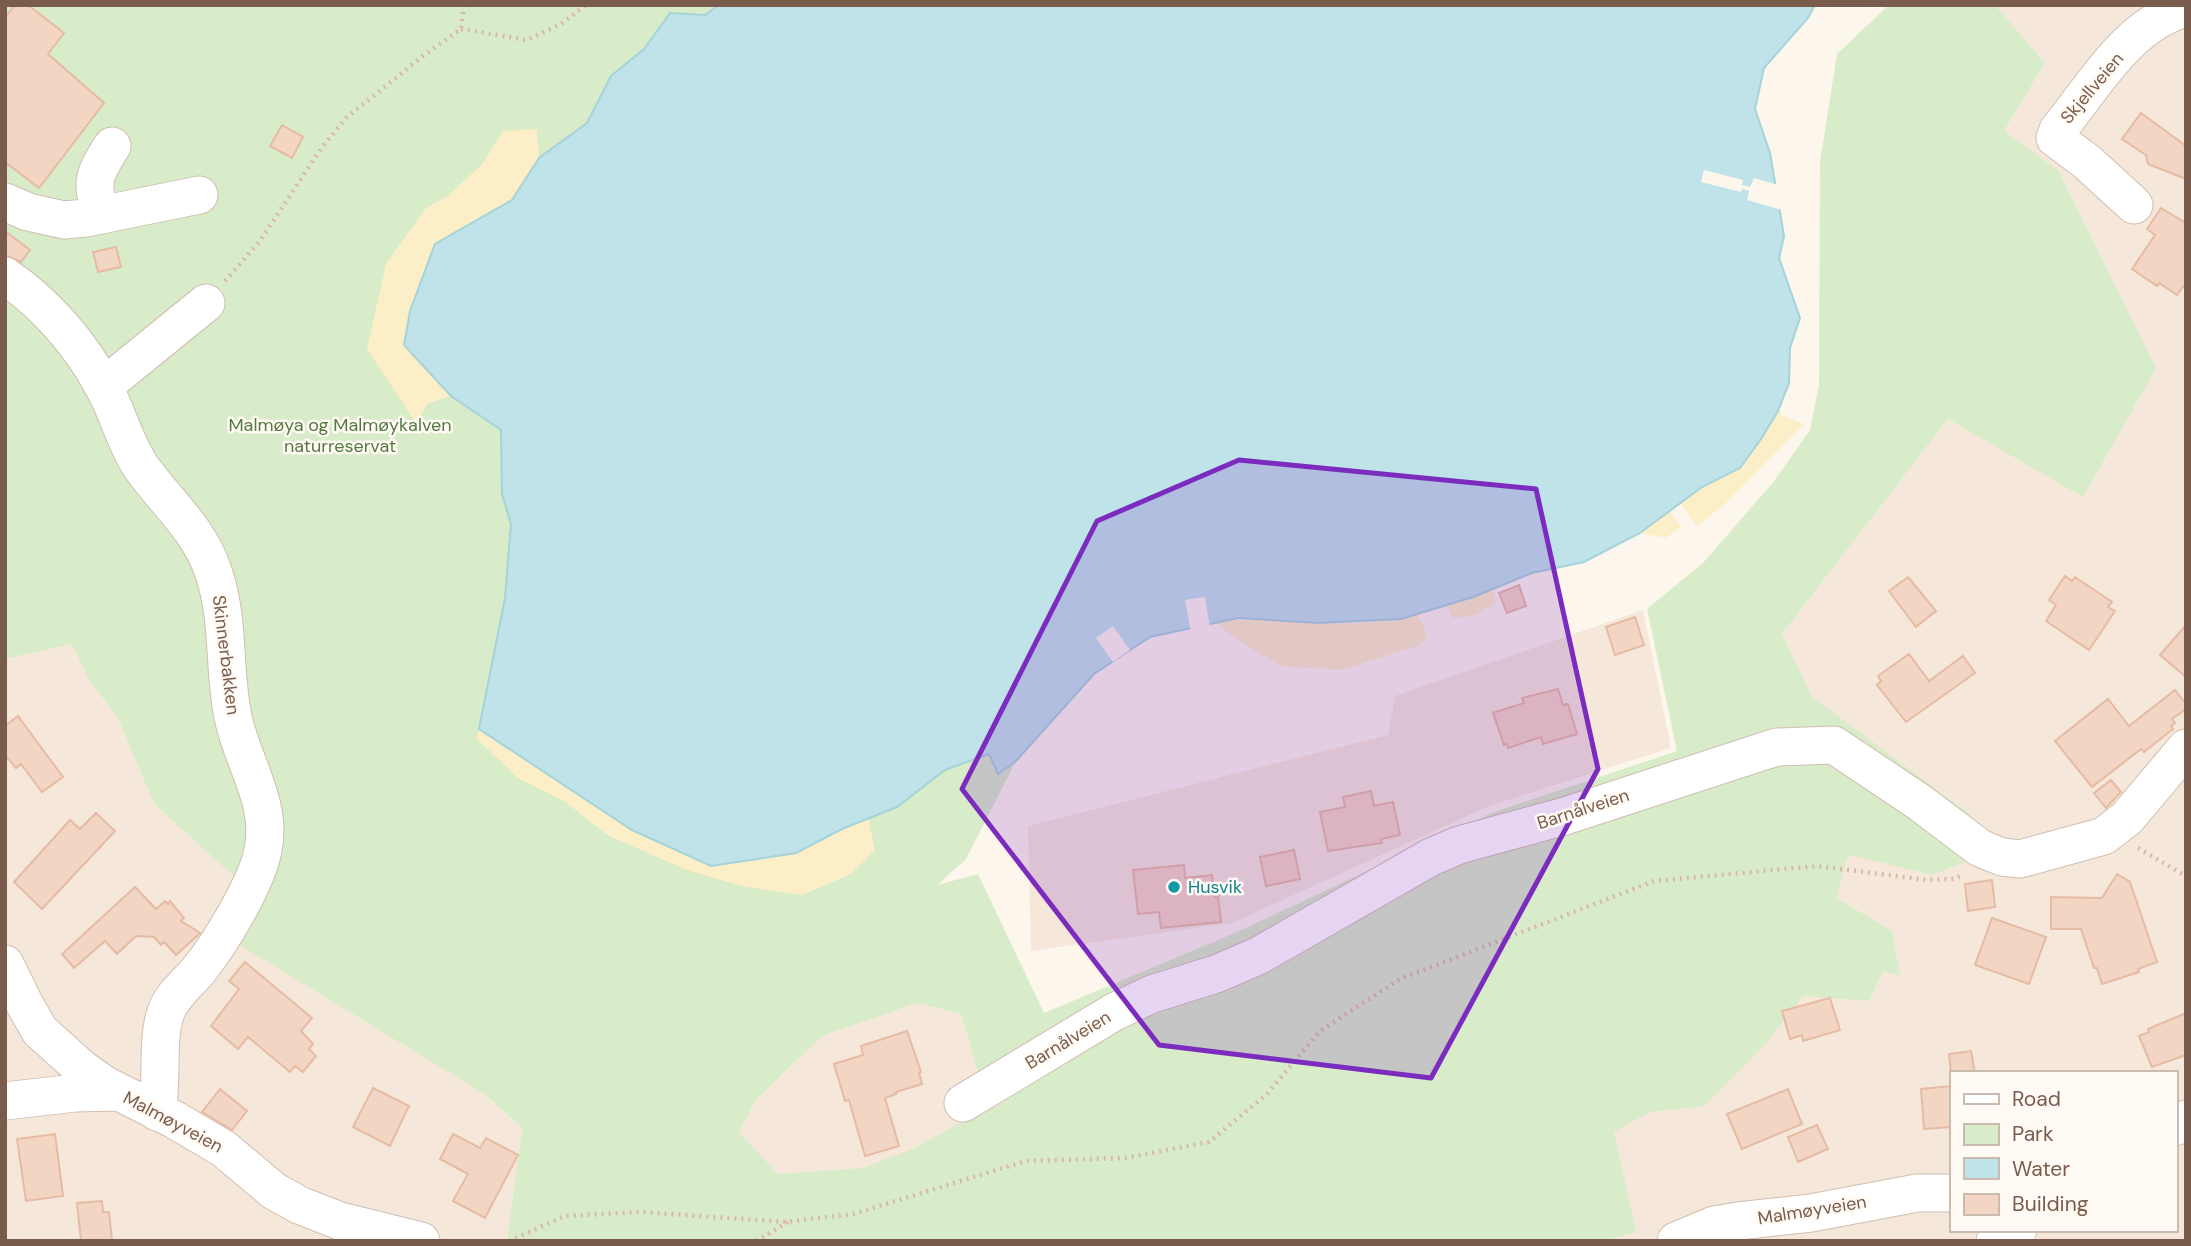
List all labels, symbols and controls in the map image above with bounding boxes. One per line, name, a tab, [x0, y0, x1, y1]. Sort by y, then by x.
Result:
street label: Skjellveien	[2055, 47, 2129, 129]
park label: Malmøya og Malmøykalven naturreservat	[228, 413, 452, 458]
street label: Skinnerbakken	[207, 594, 245, 716]
street label: Barnålveien	[1534, 783, 1632, 835]
place label: Husvik	[1188, 875, 1242, 899]
marker: Husvik	[1166, 879, 1182, 895]
street label: Barnålveien	[1021, 1005, 1115, 1075]
legend	[1950, 1071, 2177, 1232]
text: Road	[2012, 1085, 2061, 1113]
street label: Malmøyveien	[119, 1086, 227, 1158]
text: Park	[2012, 1120, 2054, 1148]
text: Water	[2012, 1155, 2070, 1183]
street label: Malmøyveien	[1756, 1190, 1868, 1230]
text: Building	[2012, 1190, 2089, 1218]

